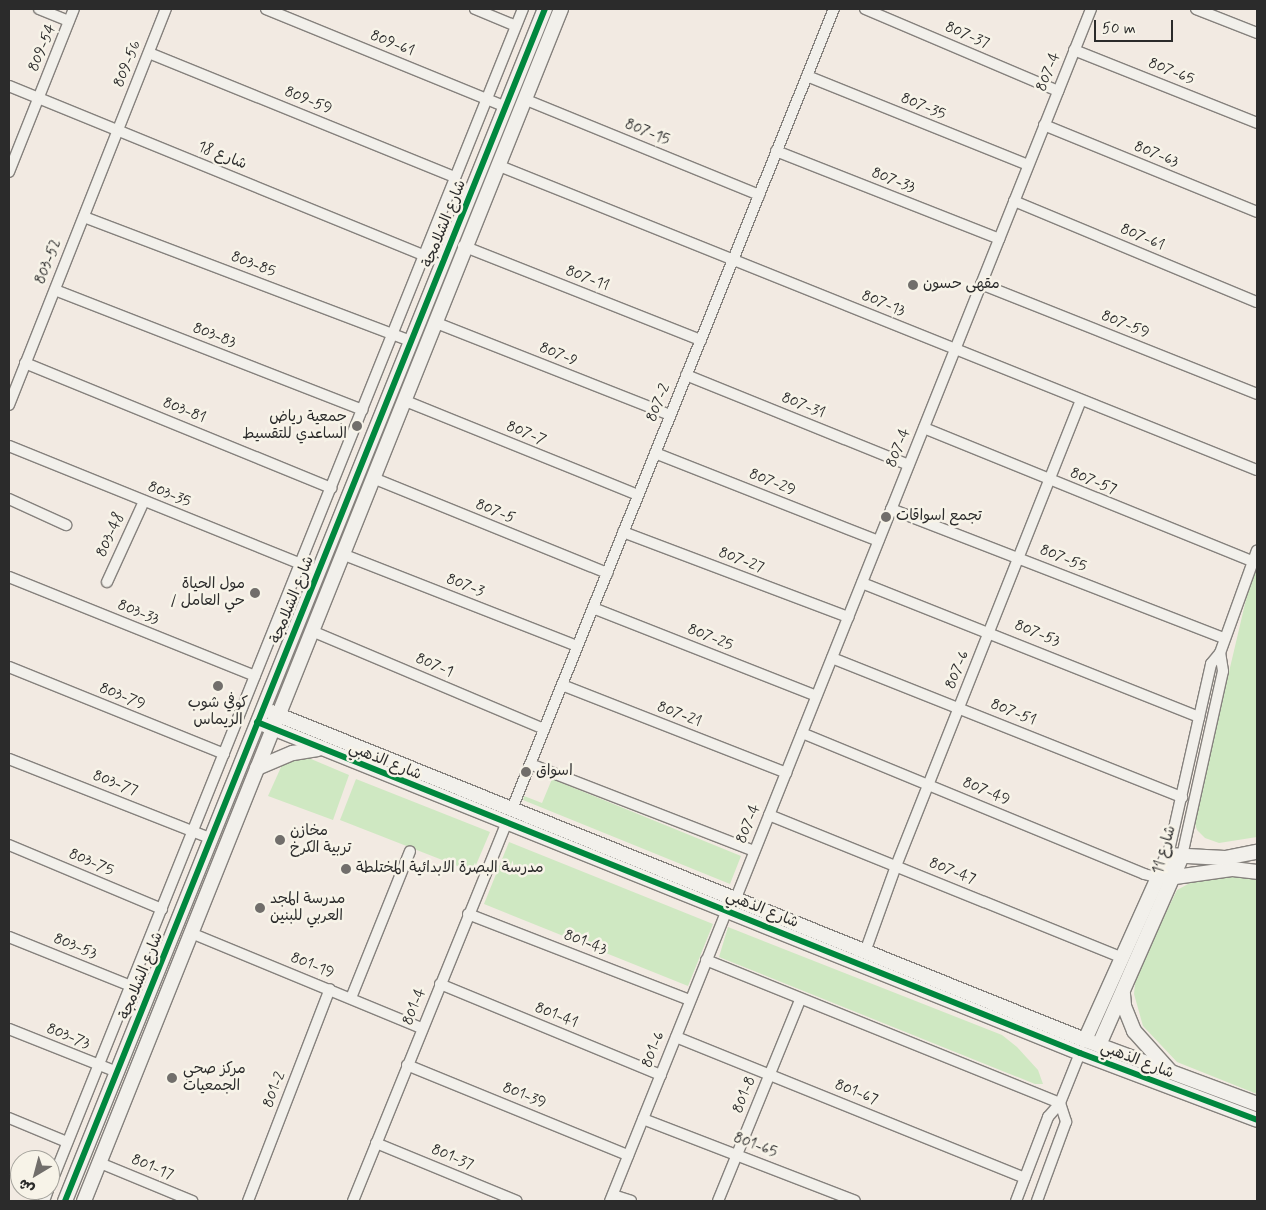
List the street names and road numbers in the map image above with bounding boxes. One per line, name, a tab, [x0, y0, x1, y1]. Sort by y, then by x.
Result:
street label: 807-37	[942, 19, 992, 53]
street label: 809-54	[25, 22, 61, 74]
street label: 809-61	[367, 27, 417, 61]
street label: 809-56	[110, 38, 146, 90]
street label: 807-4	[1033, 50, 1065, 94]
street label: 807-65	[1145, 55, 1197, 89]
street label: 809-59	[282, 83, 334, 119]
street label: 807-35	[898, 90, 948, 124]
street label: 807-15	[622, 116, 672, 150]
street label: شارع 18	[195, 138, 249, 174]
street label: 807-63	[1131, 138, 1181, 172]
street label: 807-33	[869, 164, 917, 198]
street label: شارع الشلامجة	[419, 178, 471, 270]
street label: 807-61	[1117, 221, 1167, 255]
street label: 803-52	[32, 237, 66, 287]
street label: 803-85	[228, 248, 278, 282]
street label: 807-11	[563, 262, 611, 296]
street label: 807-13	[859, 287, 907, 321]
street label: 807-59	[1098, 307, 1152, 343]
street label: 803-83	[190, 320, 238, 352]
street label: 807-9	[536, 339, 580, 371]
street label: 807-2	[643, 381, 675, 425]
street label: 807-31	[779, 389, 827, 423]
street label: 803-81	[160, 394, 208, 428]
street label: 807-7	[504, 418, 548, 450]
street label: 807-4	[883, 426, 915, 470]
street label: 807-57	[1067, 465, 1119, 499]
street label: 807-29	[746, 466, 798, 500]
street label: 803-35	[145, 478, 193, 512]
street label: 807-5	[473, 496, 517, 528]
street label: 803-48	[93, 510, 129, 560]
street label: 807-55	[1037, 541, 1089, 577]
street label: 807-27	[716, 544, 766, 578]
street label: شارع الشلامجة	[267, 554, 319, 646]
street label: 807-3	[444, 571, 486, 601]
street label: 803-33	[115, 597, 161, 629]
street label: 807-53	[1012, 617, 1062, 651]
street label: 807-25	[685, 621, 735, 655]
street label: 807-6	[942, 648, 974, 692]
street label: 807-1	[413, 650, 455, 682]
street label: 803-79	[96, 680, 148, 714]
street label: 807-51	[988, 696, 1038, 730]
street label: 807-21	[654, 698, 704, 732]
street label: شارع الذهبي	[346, 739, 424, 785]
street label: 803-77	[90, 767, 140, 801]
street label: 807-49	[960, 774, 1012, 810]
street label: 807-4	[733, 802, 765, 846]
street label: شارع 11	[1150, 824, 1180, 876]
street label: 803-75	[66, 846, 116, 880]
street label: 807-47	[926, 855, 978, 889]
street label: شارع الذهبي	[723, 887, 801, 933]
street label: 801-43	[561, 927, 609, 959]
street label: 803-53	[51, 930, 99, 964]
street label: شارع الشلامجة	[116, 930, 168, 1022]
street label: 801-19	[288, 949, 336, 983]
street label: 801-4	[399, 986, 431, 1028]
street label: 801-41	[532, 999, 580, 1033]
street label: 803-73	[44, 1020, 92, 1054]
street label: 801-6	[639, 1029, 669, 1071]
street label: شارع الذهبي	[1098, 1039, 1176, 1083]
street label: 801-2	[260, 1070, 290, 1110]
street label: 801-8	[730, 1074, 760, 1116]
street label: 801-67	[832, 1076, 880, 1110]
street label: 801-39	[500, 1079, 548, 1113]
street label: 801-65	[731, 1129, 779, 1163]
street label: 801-37	[428, 1141, 476, 1175]
street label: 801-17	[128, 1151, 176, 1185]

